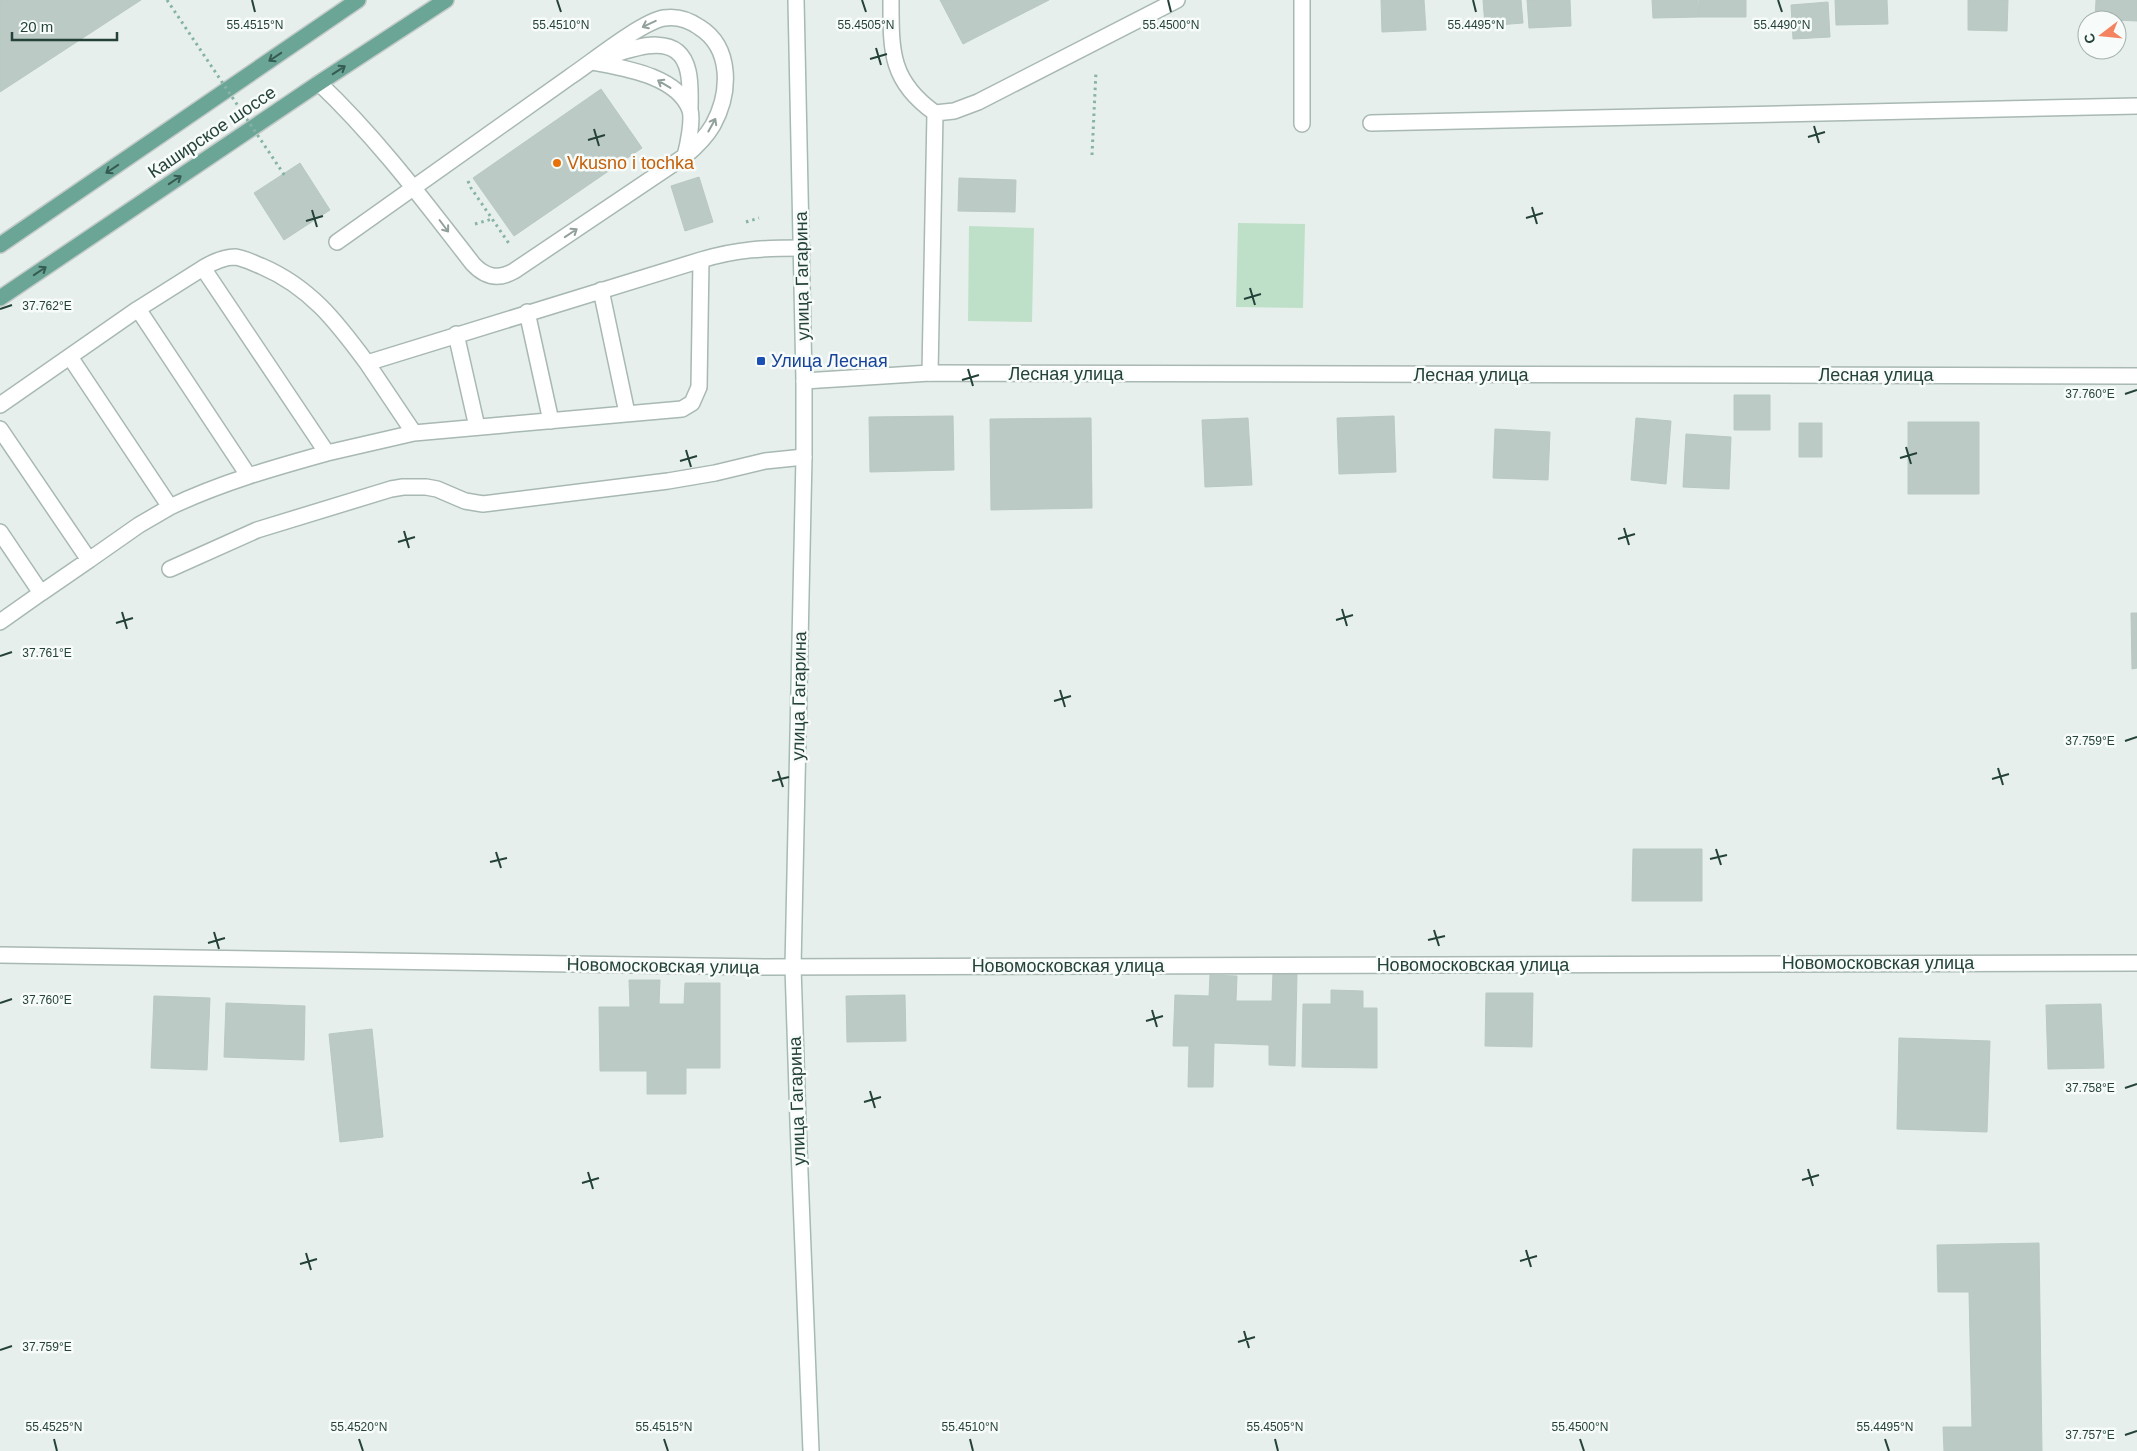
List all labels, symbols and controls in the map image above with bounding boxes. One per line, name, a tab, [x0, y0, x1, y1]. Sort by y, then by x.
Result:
scale bar	[12, 10, 118, 42]
north arrow	[2077, 10, 2127, 60]
text: 20 m	[20, 18, 53, 35]
text: 55.4515°N	[227, 18, 283, 32]
text: 55.4510°N	[533, 18, 589, 32]
text: 55.4505°N	[838, 18, 894, 32]
text: 55.4500°N	[1143, 18, 1199, 32]
text: 55.4495°N	[1448, 18, 1504, 32]
text: 55.4490°N	[1754, 18, 1810, 32]
one-way arrow	[642, 19, 657, 29]
text: С	[2080, 32, 2099, 46]
one-way arrow	[268, 52, 282, 62]
one-way arrow	[332, 64, 346, 75]
one-way arrow	[658, 78, 672, 88]
street label: Каширское шоссе	[144, 82, 280, 182]
one-way arrow	[707, 117, 717, 132]
place label: Vkusno i tochka	[567, 153, 695, 173]
marker: Vkusno i tochka	[551, 157, 563, 169]
one-way arrow	[105, 164, 119, 174]
one-way arrow	[168, 175, 182, 185]
street label: улица Гагарина	[791, 210, 813, 341]
one-way arrow	[438, 219, 449, 232]
one-way arrow	[563, 228, 577, 238]
one-way arrow	[33, 266, 47, 276]
text: 37.762°E	[22, 299, 72, 313]
place label: Улица Лесная	[771, 351, 888, 371]
marker: Улица Лесная	[755, 355, 767, 367]
street label: Лесная улица	[1008, 364, 1124, 384]
street label: Лесная улица	[1413, 365, 1529, 385]
street label: Лесная улица	[1818, 365, 1934, 385]
text: 37.760°E	[2065, 387, 2115, 401]
street label: улица Гагарина	[788, 630, 810, 761]
text: 37.761°E	[22, 646, 72, 660]
text: 37.759°E	[2065, 734, 2115, 748]
street label: Новомосковская улица	[1782, 953, 1975, 973]
street label: Новомосковская улица	[566, 954, 761, 978]
street label: Новомосковская улица	[1377, 955, 1570, 975]
street label: Новомосковская улица	[972, 956, 1165, 976]
text: 37.760°E	[22, 993, 72, 1007]
street label: улица Гагарина	[785, 1035, 809, 1166]
text: 37.758°E	[2065, 1081, 2115, 1095]
text: 37.759°E	[22, 1340, 72, 1354]
text: 55.4525°N	[26, 1420, 82, 1434]
text: 55.4520°N	[331, 1420, 387, 1434]
text: 55.4515°N	[636, 1420, 692, 1434]
text: 55.4510°N	[942, 1420, 998, 1434]
text: 55.4505°N	[1247, 1420, 1303, 1434]
text: 55.4500°N	[1552, 1420, 1608, 1434]
text: 55.4495°N	[1857, 1420, 1913, 1434]
text: 37.757°E	[2065, 1428, 2115, 1442]

